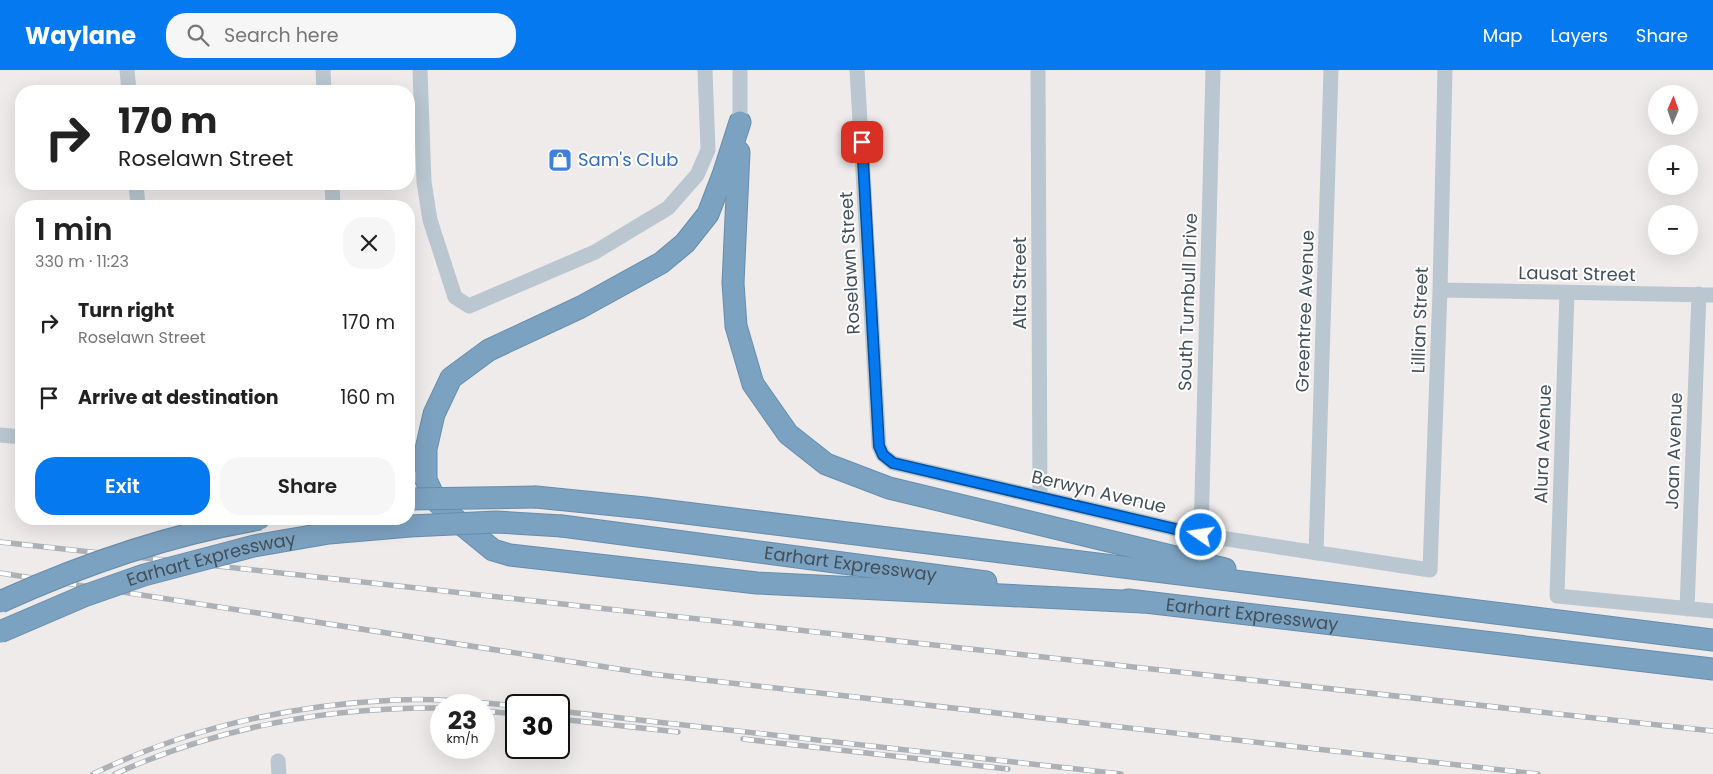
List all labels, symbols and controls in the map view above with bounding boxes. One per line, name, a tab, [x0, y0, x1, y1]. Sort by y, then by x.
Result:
search box	[166, 13, 516, 58]
text: Waylane	[25, 19, 136, 52]
icon: search	[184, 21, 212, 49]
text: Search here	[224, 22, 339, 49]
text: Map	[1483, 23, 1523, 48]
text: Layers	[1551, 23, 1608, 48]
text: Share	[1636, 23, 1688, 48]
north arrow	[1648, 85, 1698, 135]
map controls	[1648, 85, 1698, 255]
text: 170 m	[118, 96, 217, 145]
icon: right	[35, 105, 100, 170]
pin	[841, 121, 883, 163]
icon: arrive	[848, 128, 876, 156]
text: Roselawn Street	[118, 143, 293, 174]
button: +	[1648, 145, 1698, 195]
shop icon: Sam's Club	[547, 147, 573, 173]
place label: Sam's Club	[578, 147, 678, 172]
street label: Roselawn Street	[833, 191, 866, 335]
button: −	[1648, 205, 1698, 255]
text: 1 min	[35, 208, 113, 251]
street label: South Turnbull Drive	[1172, 212, 1203, 392]
button: close	[343, 217, 395, 269]
street label: Greentree Avenue	[1289, 229, 1320, 393]
street label: Alta Street	[1007, 237, 1032, 329]
text: 330 m · 11:23	[35, 250, 129, 273]
street label: Lausat Street	[1518, 260, 1636, 287]
street label: Lillian Street	[1405, 266, 1434, 374]
text: Turn right	[78, 297, 174, 324]
icon: right	[35, 309, 63, 337]
text: 170 m	[342, 309, 395, 336]
text: Roselawn Street	[78, 326, 205, 349]
icon: arrive	[35, 384, 63, 412]
text: Arrive at destination	[78, 384, 279, 411]
text: 160 m	[340, 384, 395, 411]
street label: Alura Avenue	[1528, 384, 1557, 504]
street label: Joan Avenue	[1659, 392, 1688, 510]
button: Exit	[35, 457, 210, 515]
button: Share	[220, 457, 395, 515]
street label: Berwyn Avenue	[1029, 464, 1169, 519]
position arrow	[1174, 508, 1226, 560]
street label: Earhart Expressway	[123, 526, 298, 592]
street label: Earhart Expressway	[763, 540, 938, 587]
street label: Earhart Expressway	[1164, 592, 1340, 637]
speed limit sign: 30	[505, 694, 570, 759]
text: 23	[448, 703, 477, 738]
text: km/h	[447, 730, 478, 747]

